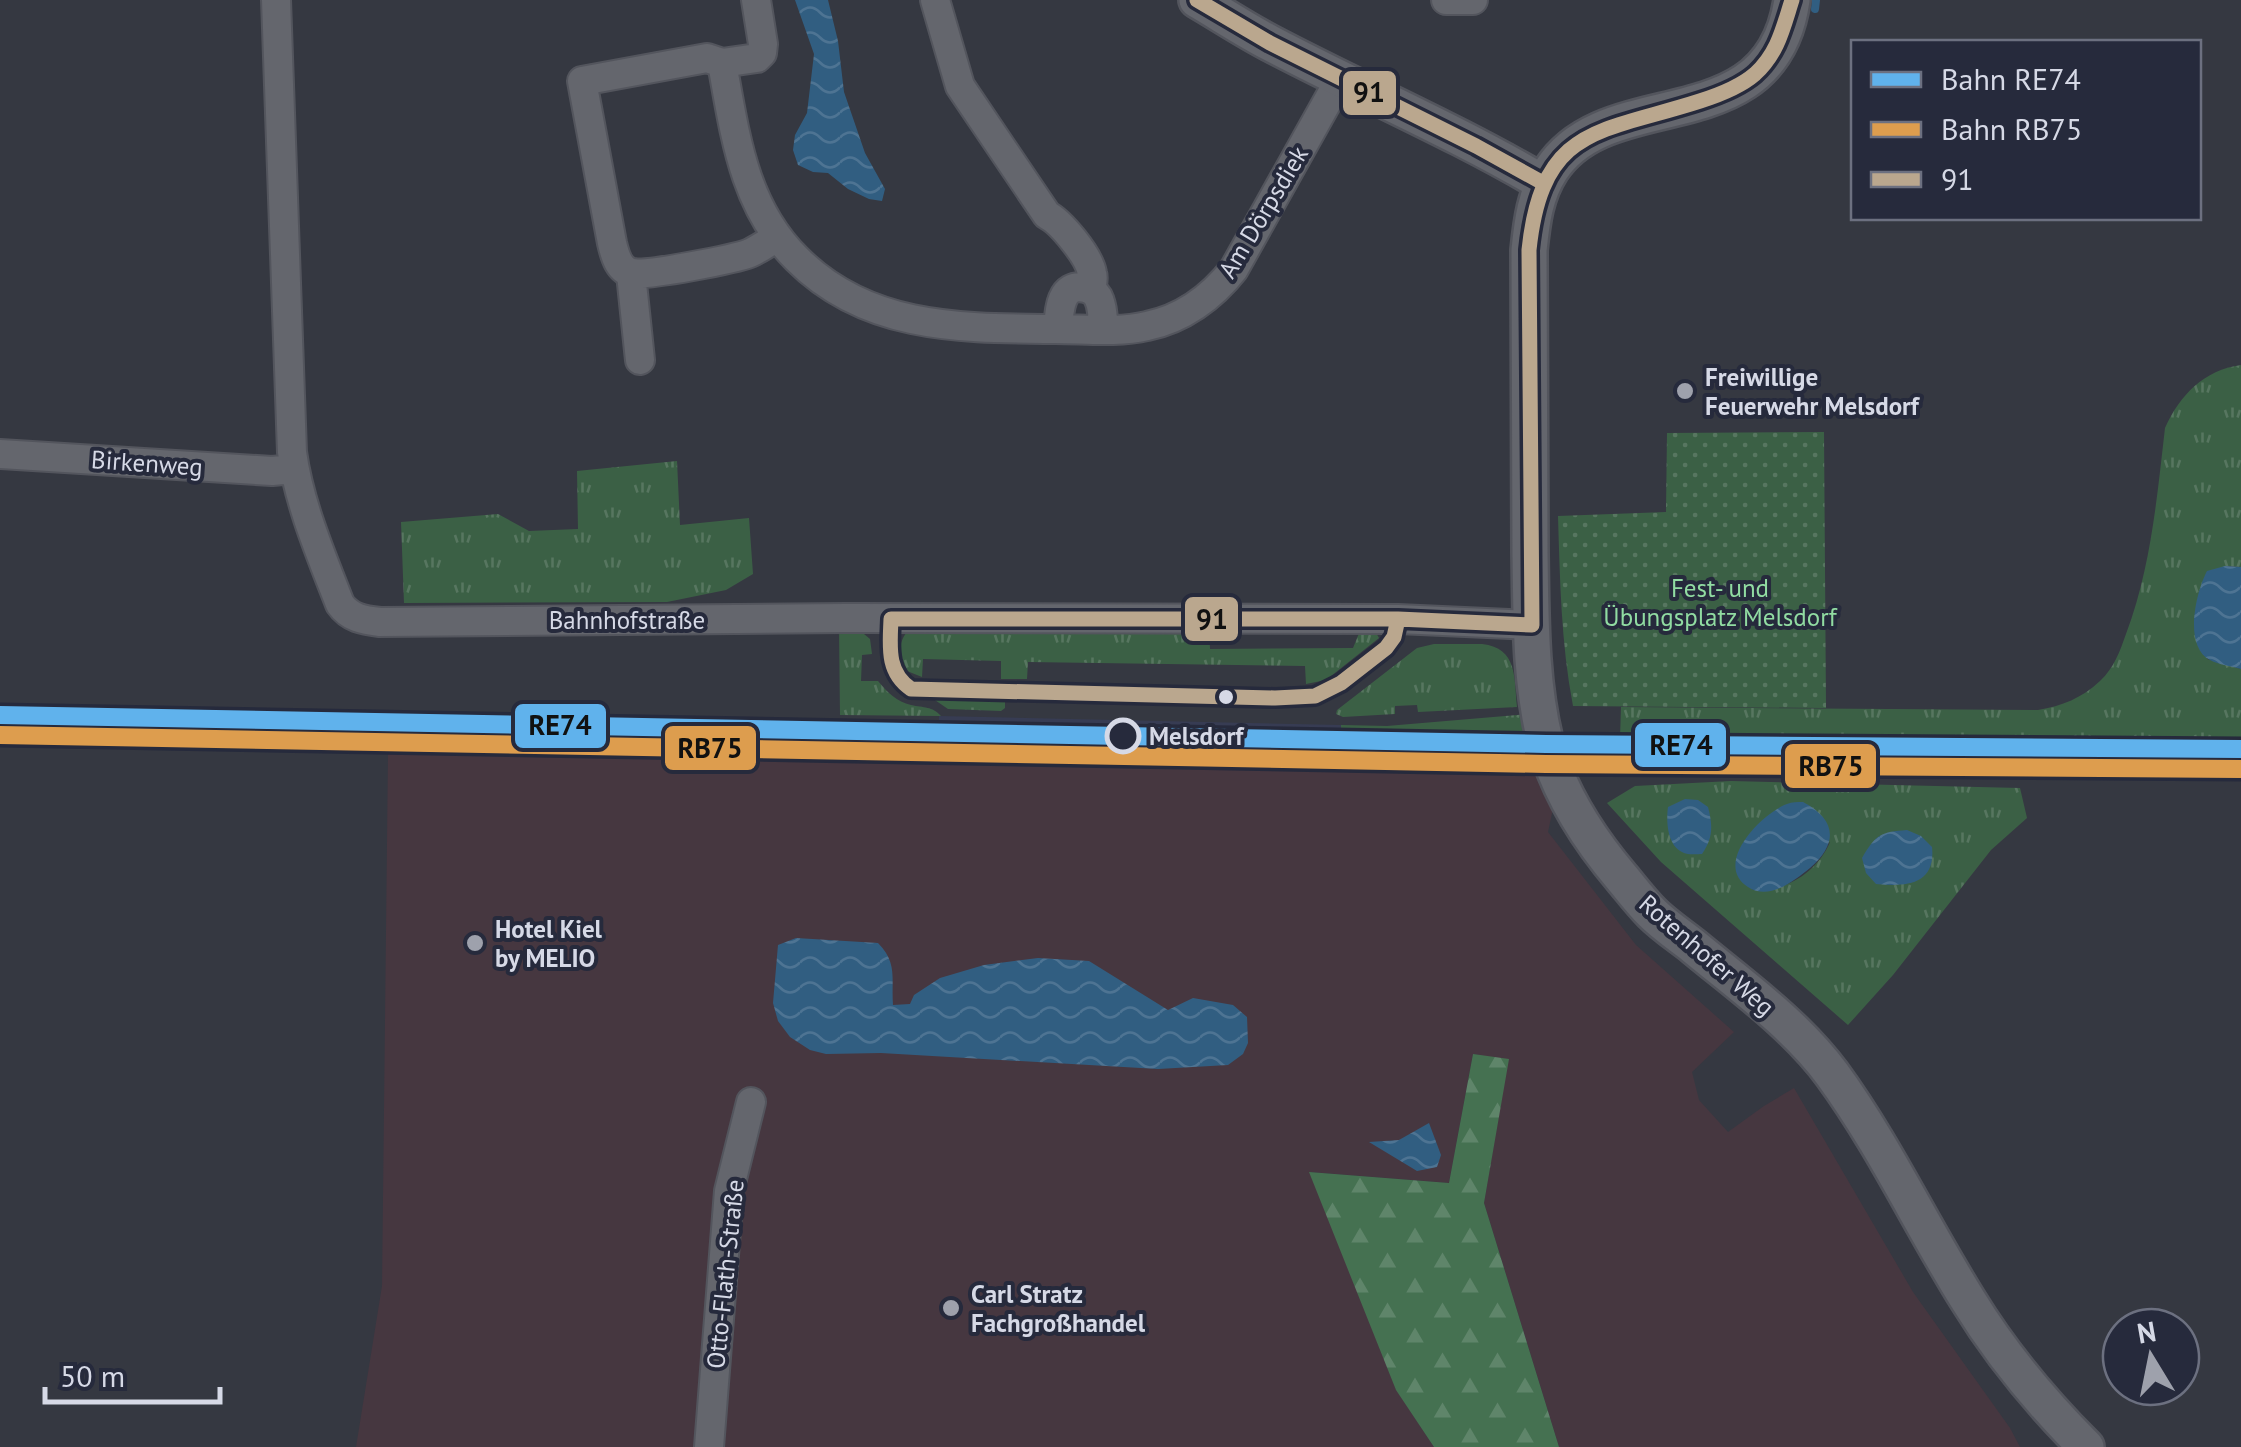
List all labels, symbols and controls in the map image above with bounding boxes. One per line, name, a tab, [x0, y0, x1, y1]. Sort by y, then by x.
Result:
legend	[1851, 40, 2201, 220]
text: Bahn RE74	[1941, 59, 2081, 98]
line badge: 91	[1341, 69, 1398, 117]
text: 91	[1353, 73, 1385, 110]
text: Bahn RB75	[1941, 109, 2082, 148]
street label: Am Dörpsdiek	[1211, 140, 1315, 284]
text: 91	[1941, 159, 1974, 198]
place label: Freiwillige Feuerwehr Melsdorf	[1705, 361, 1921, 422]
marker: Freiwillige Feuerwehr Melsdorf	[1674, 380, 1696, 402]
street label: Birkenweg	[90, 443, 204, 483]
park label: Fest- und Übungsplatz Melsdorf	[1603, 572, 1838, 633]
line badge: 91	[1183, 595, 1240, 643]
text: 91	[1196, 600, 1228, 637]
street label: Bahnhofstraße	[549, 604, 705, 636]
unlabelled marker	[1216, 687, 1236, 707]
line badge: RE74	[513, 702, 608, 750]
text: RE74	[528, 706, 592, 743]
marker: Melsdorf	[1106, 719, 1140, 753]
place label: Melsdorf	[1149, 720, 1245, 752]
line badge: RE74	[1633, 721, 1728, 769]
line badge: RB75	[663, 724, 758, 772]
text: RE74	[1649, 726, 1713, 763]
text: RB75	[677, 729, 743, 766]
line badge: RB75	[1783, 742, 1878, 790]
text: RB75	[1798, 747, 1864, 784]
street label: Rotenhofer Weg	[1633, 887, 1781, 1023]
place label: Hotel Kiel by MELIO	[495, 913, 603, 974]
marker: Hotel Kiel by MELIO	[464, 932, 486, 954]
street label: Otto-Flath-Straße	[699, 1178, 751, 1370]
place label: Carl Stratz Fachgroßhandel	[971, 1278, 1146, 1339]
marker: Carl Stratz Fachgroßhandel	[940, 1297, 962, 1319]
north arrow	[2101, 1307, 2201, 1407]
text: N	[2134, 1312, 2159, 1352]
scale bar	[45, 1342, 220, 1404]
text: 50 m	[60, 1356, 125, 1395]

